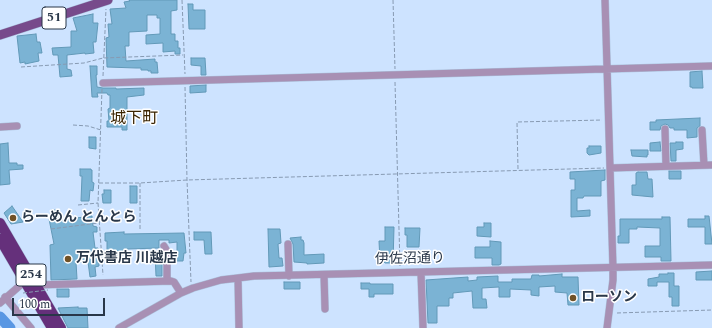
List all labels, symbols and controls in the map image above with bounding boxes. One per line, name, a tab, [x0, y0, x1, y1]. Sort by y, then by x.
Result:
road number: 51	[42, 7, 66, 29]
district label: 城下町	[110, 110, 158, 130]
place label: らーめん とんとら	[21, 210, 136, 226]
marker: らーめん とんとら	[8, 213, 18, 223]
place label: 万代書店 川越店	[76, 251, 177, 267]
street label: 伊佐沼通り	[375, 251, 445, 269]
marker: 万代書店 川越店	[63, 254, 73, 264]
road number: 254	[16, 264, 46, 286]
scale bar	[14, 290, 107, 316]
place label: ローソン	[581, 290, 637, 306]
marker: ローソン	[568, 293, 578, 303]
text: 100 m	[19, 295, 50, 314]

